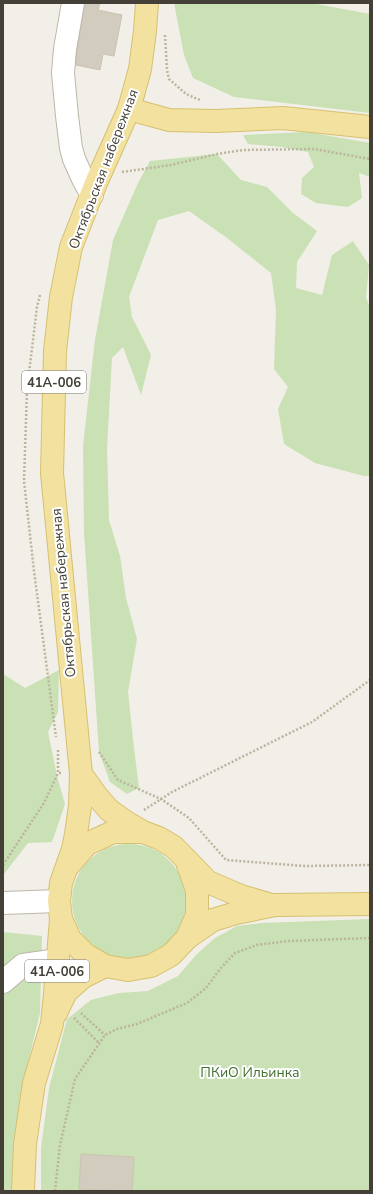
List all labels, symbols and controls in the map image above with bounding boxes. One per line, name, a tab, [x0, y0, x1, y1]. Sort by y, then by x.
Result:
street label: Октябрьская набережная	[64, 87, 143, 252]
road number: 41А-006	[22, 371, 86, 393]
street label: Октябрьская набережная	[47, 508, 80, 678]
road number: 41А-006	[25, 960, 89, 982]
park label: ПКиО Ильинка	[200, 1063, 300, 1082]

